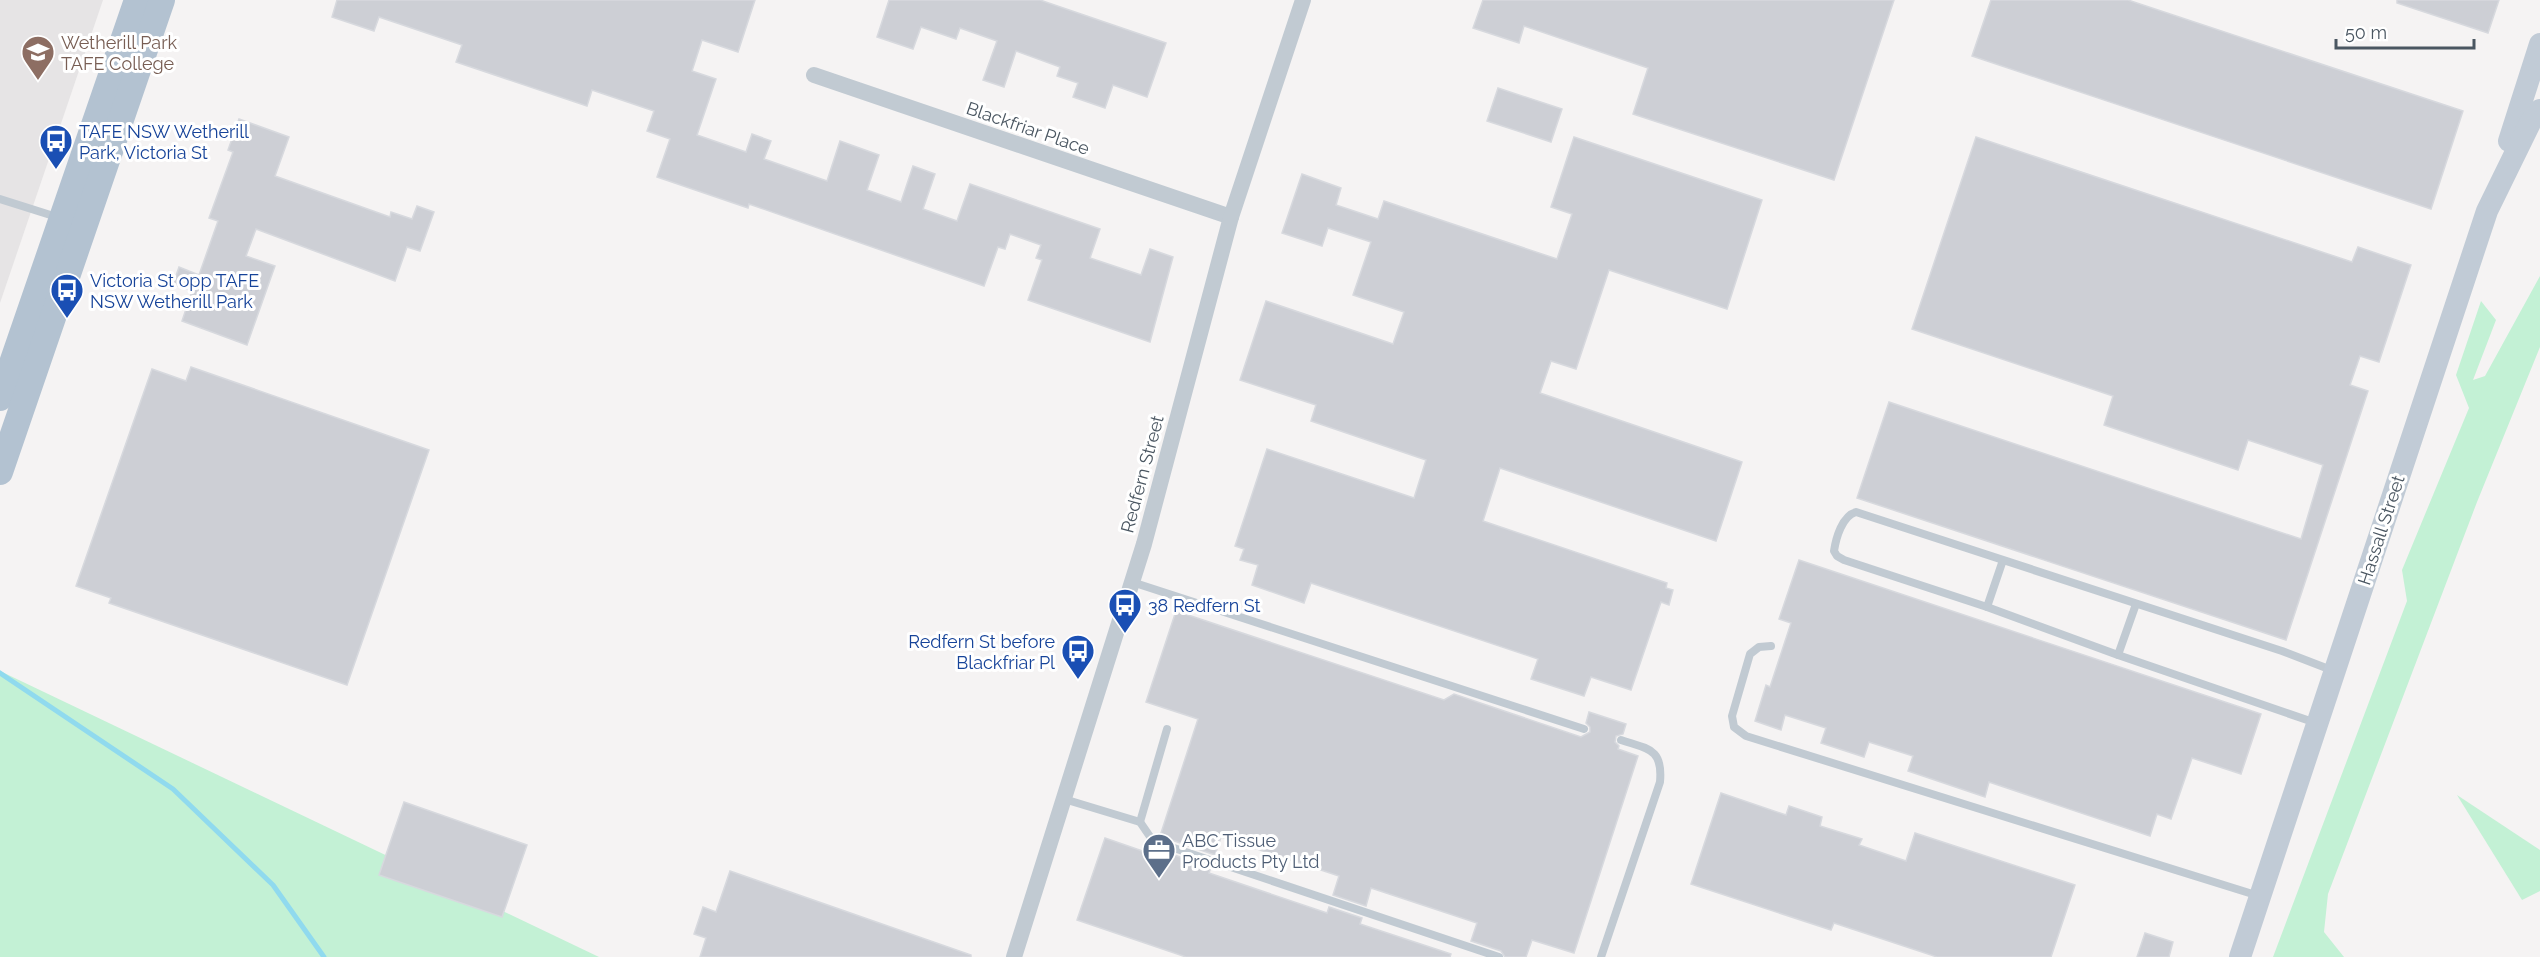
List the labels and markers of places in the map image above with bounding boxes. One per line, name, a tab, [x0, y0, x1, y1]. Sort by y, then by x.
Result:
place label: Wetherill Park TAFE College	[61, 32, 177, 74]
school or university icon: Wetherill Park TAFE College	[20, 34, 56, 81]
place label: TAFE NSW Wetherill Park, Victoria St	[79, 121, 249, 163]
bus stop icon: TAFE NSW Wetherill Park, Victoria St	[38, 123, 74, 170]
place label: Victoria St opp TAFE NSW Wetherill Park	[90, 270, 259, 312]
bus stop icon: Victoria St opp TAFE NSW Wetherill Park	[49, 272, 85, 319]
bus stop icon: 38 Redfern St	[1107, 587, 1143, 634]
place label: 38 Redfern St	[1148, 595, 1261, 616]
place label: Redfern St before Blackfriar Pl	[908, 631, 1055, 673]
bus stop icon: Redfern St before Blackfriar Pl	[1060, 633, 1096, 680]
place label: ABC Tissue Products Pty Ltd	[1182, 830, 1320, 872]
office icon: ABC Tissue Products Pty Ltd	[1141, 832, 1177, 879]

